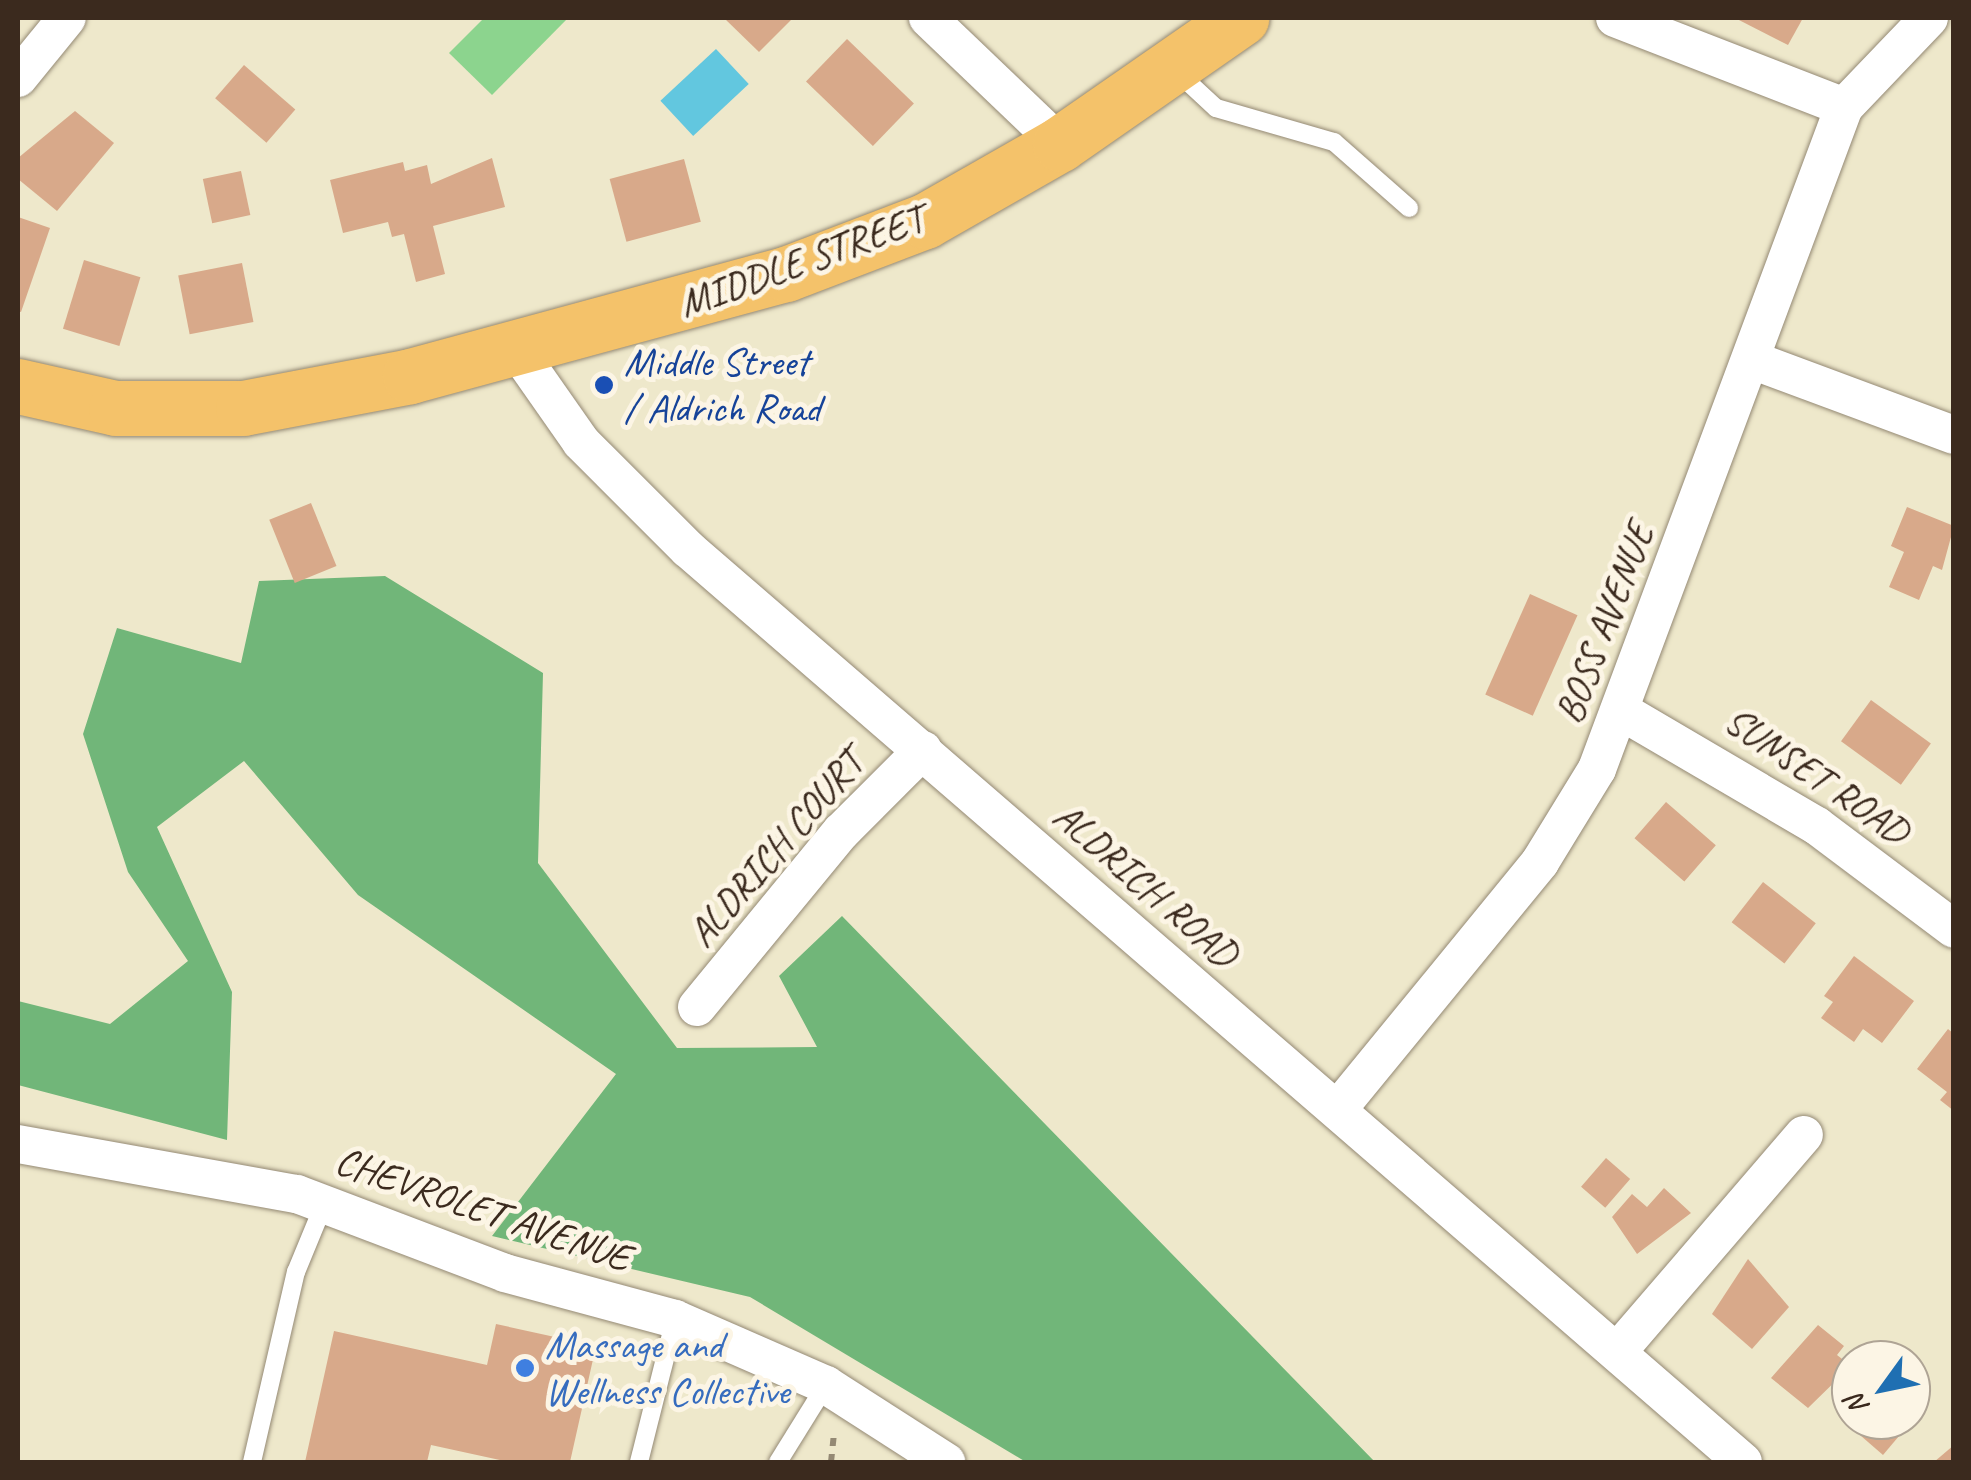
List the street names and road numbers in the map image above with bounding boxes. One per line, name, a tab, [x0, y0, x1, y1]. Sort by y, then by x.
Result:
street label: MIDDLE STREET	[673, 195, 929, 327]
street label: BOSS AVENUE	[1544, 517, 1664, 729]
street label: SUNSET ROAD	[1715, 695, 1919, 855]
street label: ALDRICH COURT	[678, 741, 872, 955]
street label: ALDRICH ROAD	[1043, 790, 1249, 978]
street label: CHEVROLET AVENUE	[329, 1136, 637, 1282]

